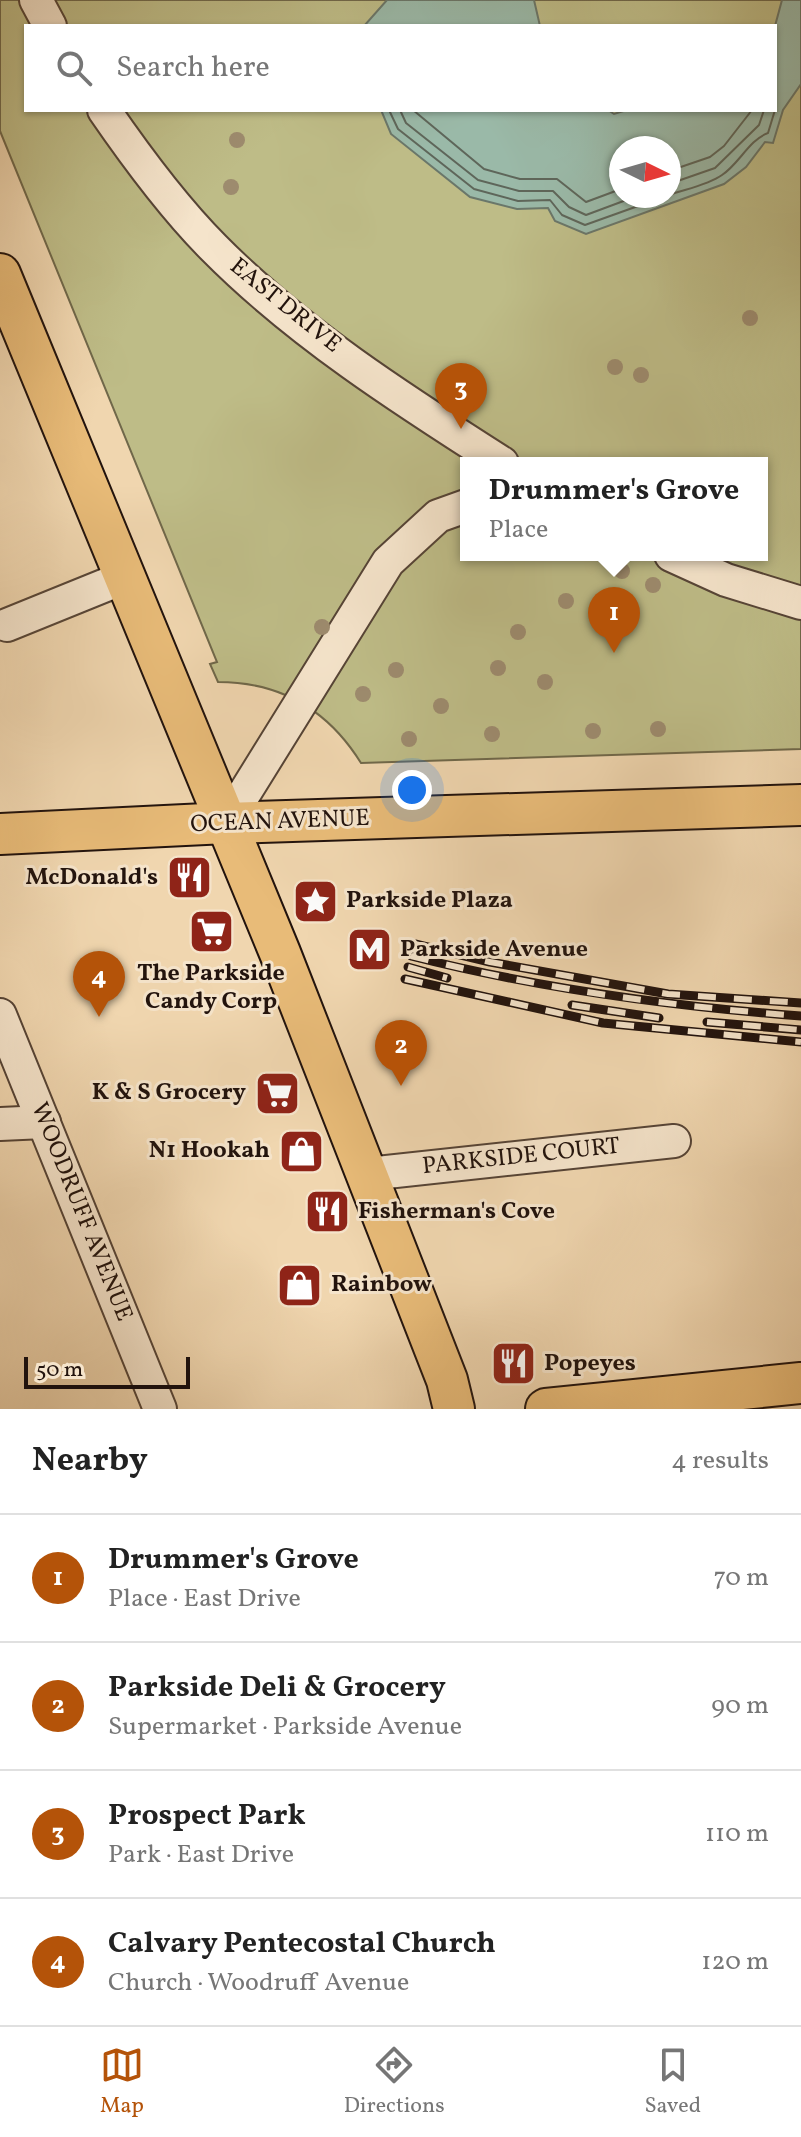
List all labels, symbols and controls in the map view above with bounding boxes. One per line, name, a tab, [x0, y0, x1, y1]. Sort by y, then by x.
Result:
search box	[24, 24, 777, 112]
icon: search	[52, 46, 96, 90]
text: Search here	[116, 47, 270, 89]
north arrow	[609, 136, 681, 208]
street label: EAST DRIVE	[222, 250, 348, 362]
pin: 3	[435, 363, 487, 429]
popup	[460, 457, 768, 561]
text: Drummer's Grove	[489, 470, 739, 512]
text: Place	[489, 512, 548, 548]
pin: 1	[588, 587, 640, 653]
your location	[392, 770, 432, 810]
street label: OCEAN AVENUE	[190, 802, 370, 842]
restaurant icon: McDonald's	[165, 854, 213, 902]
place label: McDonald's	[26, 861, 158, 895]
place icon: Parkside Plaza	[291, 877, 339, 925]
place label: Parkside Plaza	[346, 884, 513, 918]
supermarket icon: The Parkside Candy Corp	[187, 908, 235, 956]
metro station icon: Parkside Avenue	[345, 926, 393, 974]
place label: Parkside Avenue	[400, 933, 588, 967]
pin: 4	[73, 951, 125, 1017]
place label: The Parkside Candy Corp	[137, 957, 285, 1019]
pin: 2	[375, 1020, 427, 1086]
supermarket icon: K & S Grocery	[253, 1069, 301, 1117]
place label: K & S Grocery	[92, 1076, 247, 1110]
street label: WOODRUFF AVENUE	[22, 1097, 140, 1327]
shop icon: N1 Hookah	[277, 1127, 325, 1175]
street label: PARKSIDE COURT	[421, 1130, 621, 1184]
place label: N1 Hookah	[149, 1134, 270, 1168]
restaurant icon: Fisherman's Cove	[303, 1188, 351, 1236]
place label: Fisherman's Cove	[358, 1195, 555, 1229]
shop icon: Rainbow	[276, 1261, 324, 1309]
place label: Rainbow	[331, 1268, 432, 1302]
restaurant icon: Popeyes	[489, 1340, 537, 1388]
place label: Popeyes	[544, 1347, 636, 1381]
scale bar	[24, 1353, 190, 1389]
text: 50 m	[36, 1355, 83, 1386]
text: Nearby	[32, 1438, 148, 1485]
text: 4 results	[671, 1443, 769, 1479]
text: Drummer's Grove	[108, 1539, 359, 1581]
text: 1	[53, 1560, 63, 1596]
text: 70 m	[714, 1560, 769, 1596]
text: Place · East Drive	[108, 1581, 301, 1617]
text: Parkside Deli & Grocery	[108, 1667, 446, 1709]
text: 2	[51, 1688, 65, 1724]
text: 90 m	[711, 1688, 769, 1724]
text: Supermarket · Parkside Avenue	[108, 1709, 462, 1745]
text: Prospect Park	[108, 1795, 306, 1837]
text: 3	[51, 1816, 65, 1852]
text: 110 m	[705, 1816, 769, 1852]
text: Park · East Drive	[108, 1837, 294, 1873]
text: Calvary Pentecostal Church	[108, 1923, 496, 1965]
text: 4	[50, 1944, 66, 1980]
text: 120 m	[701, 1944, 769, 1980]
text: Church · Woodruff Avenue	[108, 1965, 409, 2001]
tab: Map	[100, 2043, 144, 2122]
tab: Directions	[344, 2043, 445, 2122]
tab: Saved	[644, 2043, 701, 2122]

